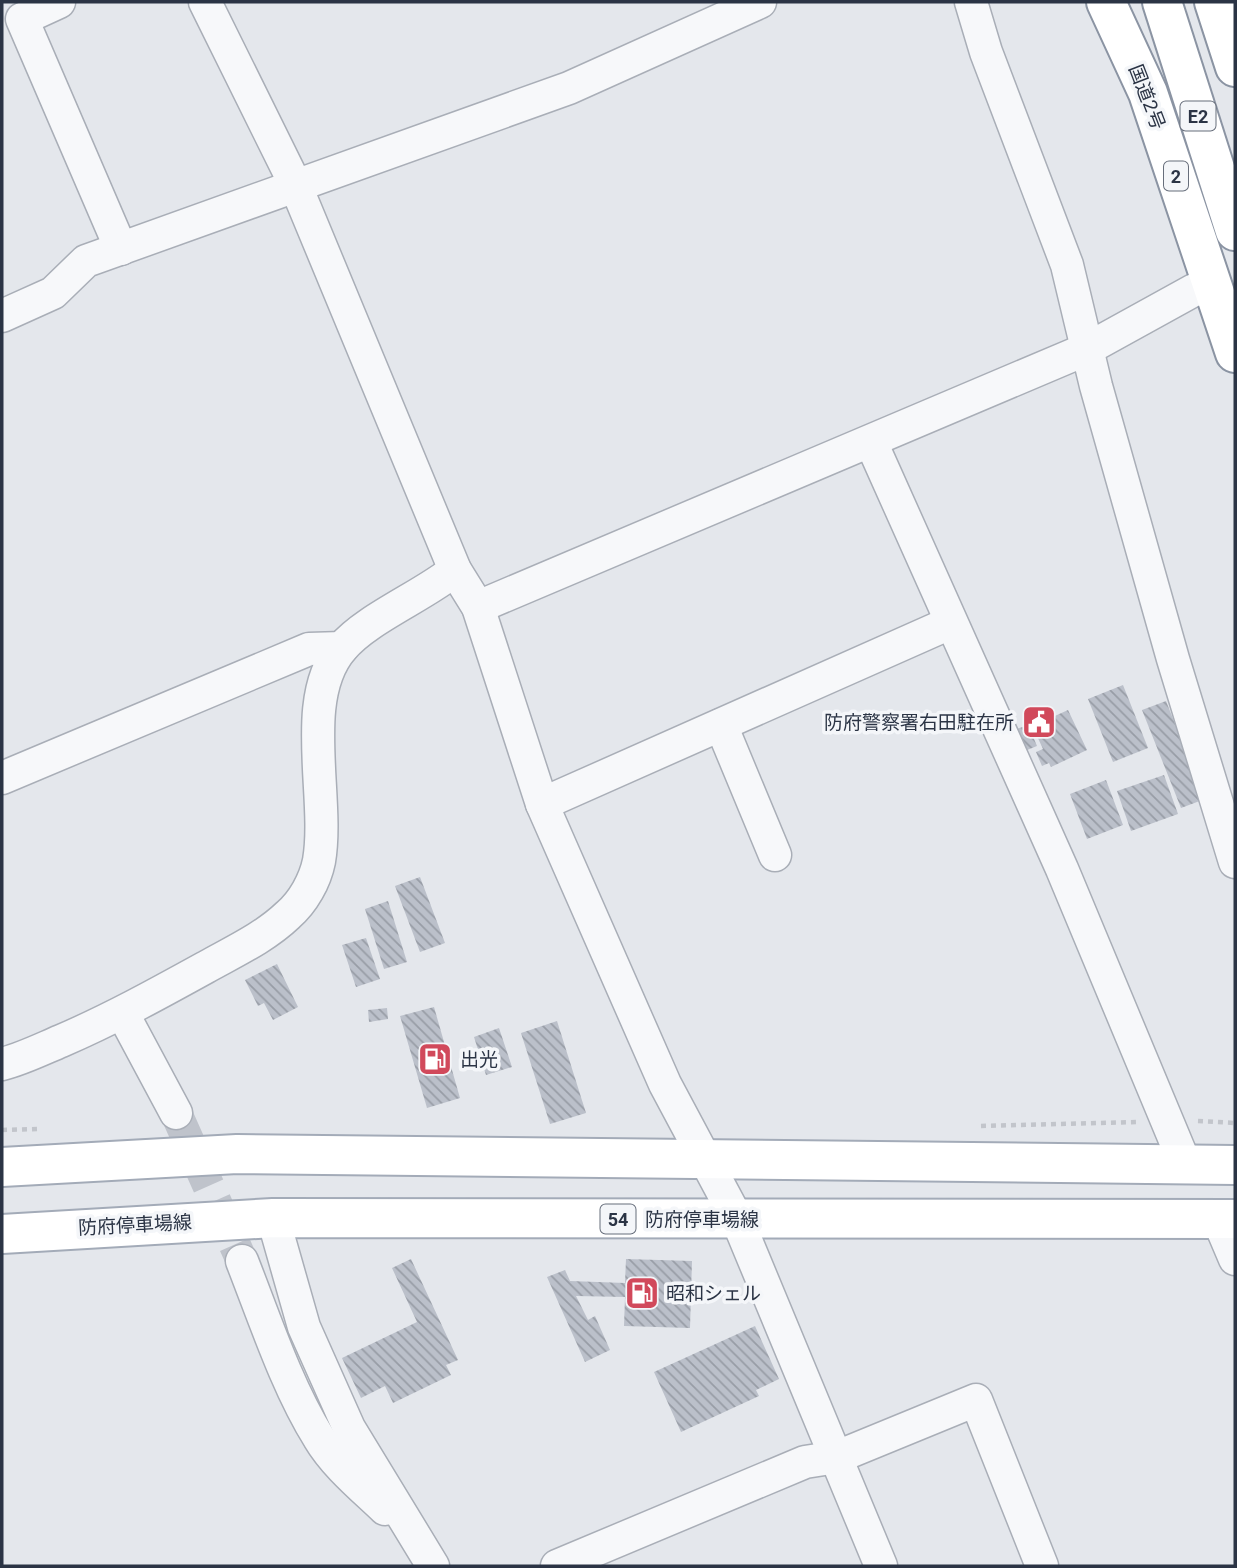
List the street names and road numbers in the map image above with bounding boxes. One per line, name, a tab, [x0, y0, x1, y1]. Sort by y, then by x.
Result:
street label: 国道2号	[1124, 61, 1170, 133]
road number: E2	[1180, 102, 1216, 131]
road number: 2	[1164, 162, 1188, 190]
road number: 54	[600, 1204, 636, 1234]
street label: 防府停車場線	[645, 1208, 759, 1231]
street label: 防府停車場線	[77, 1211, 193, 1239]

